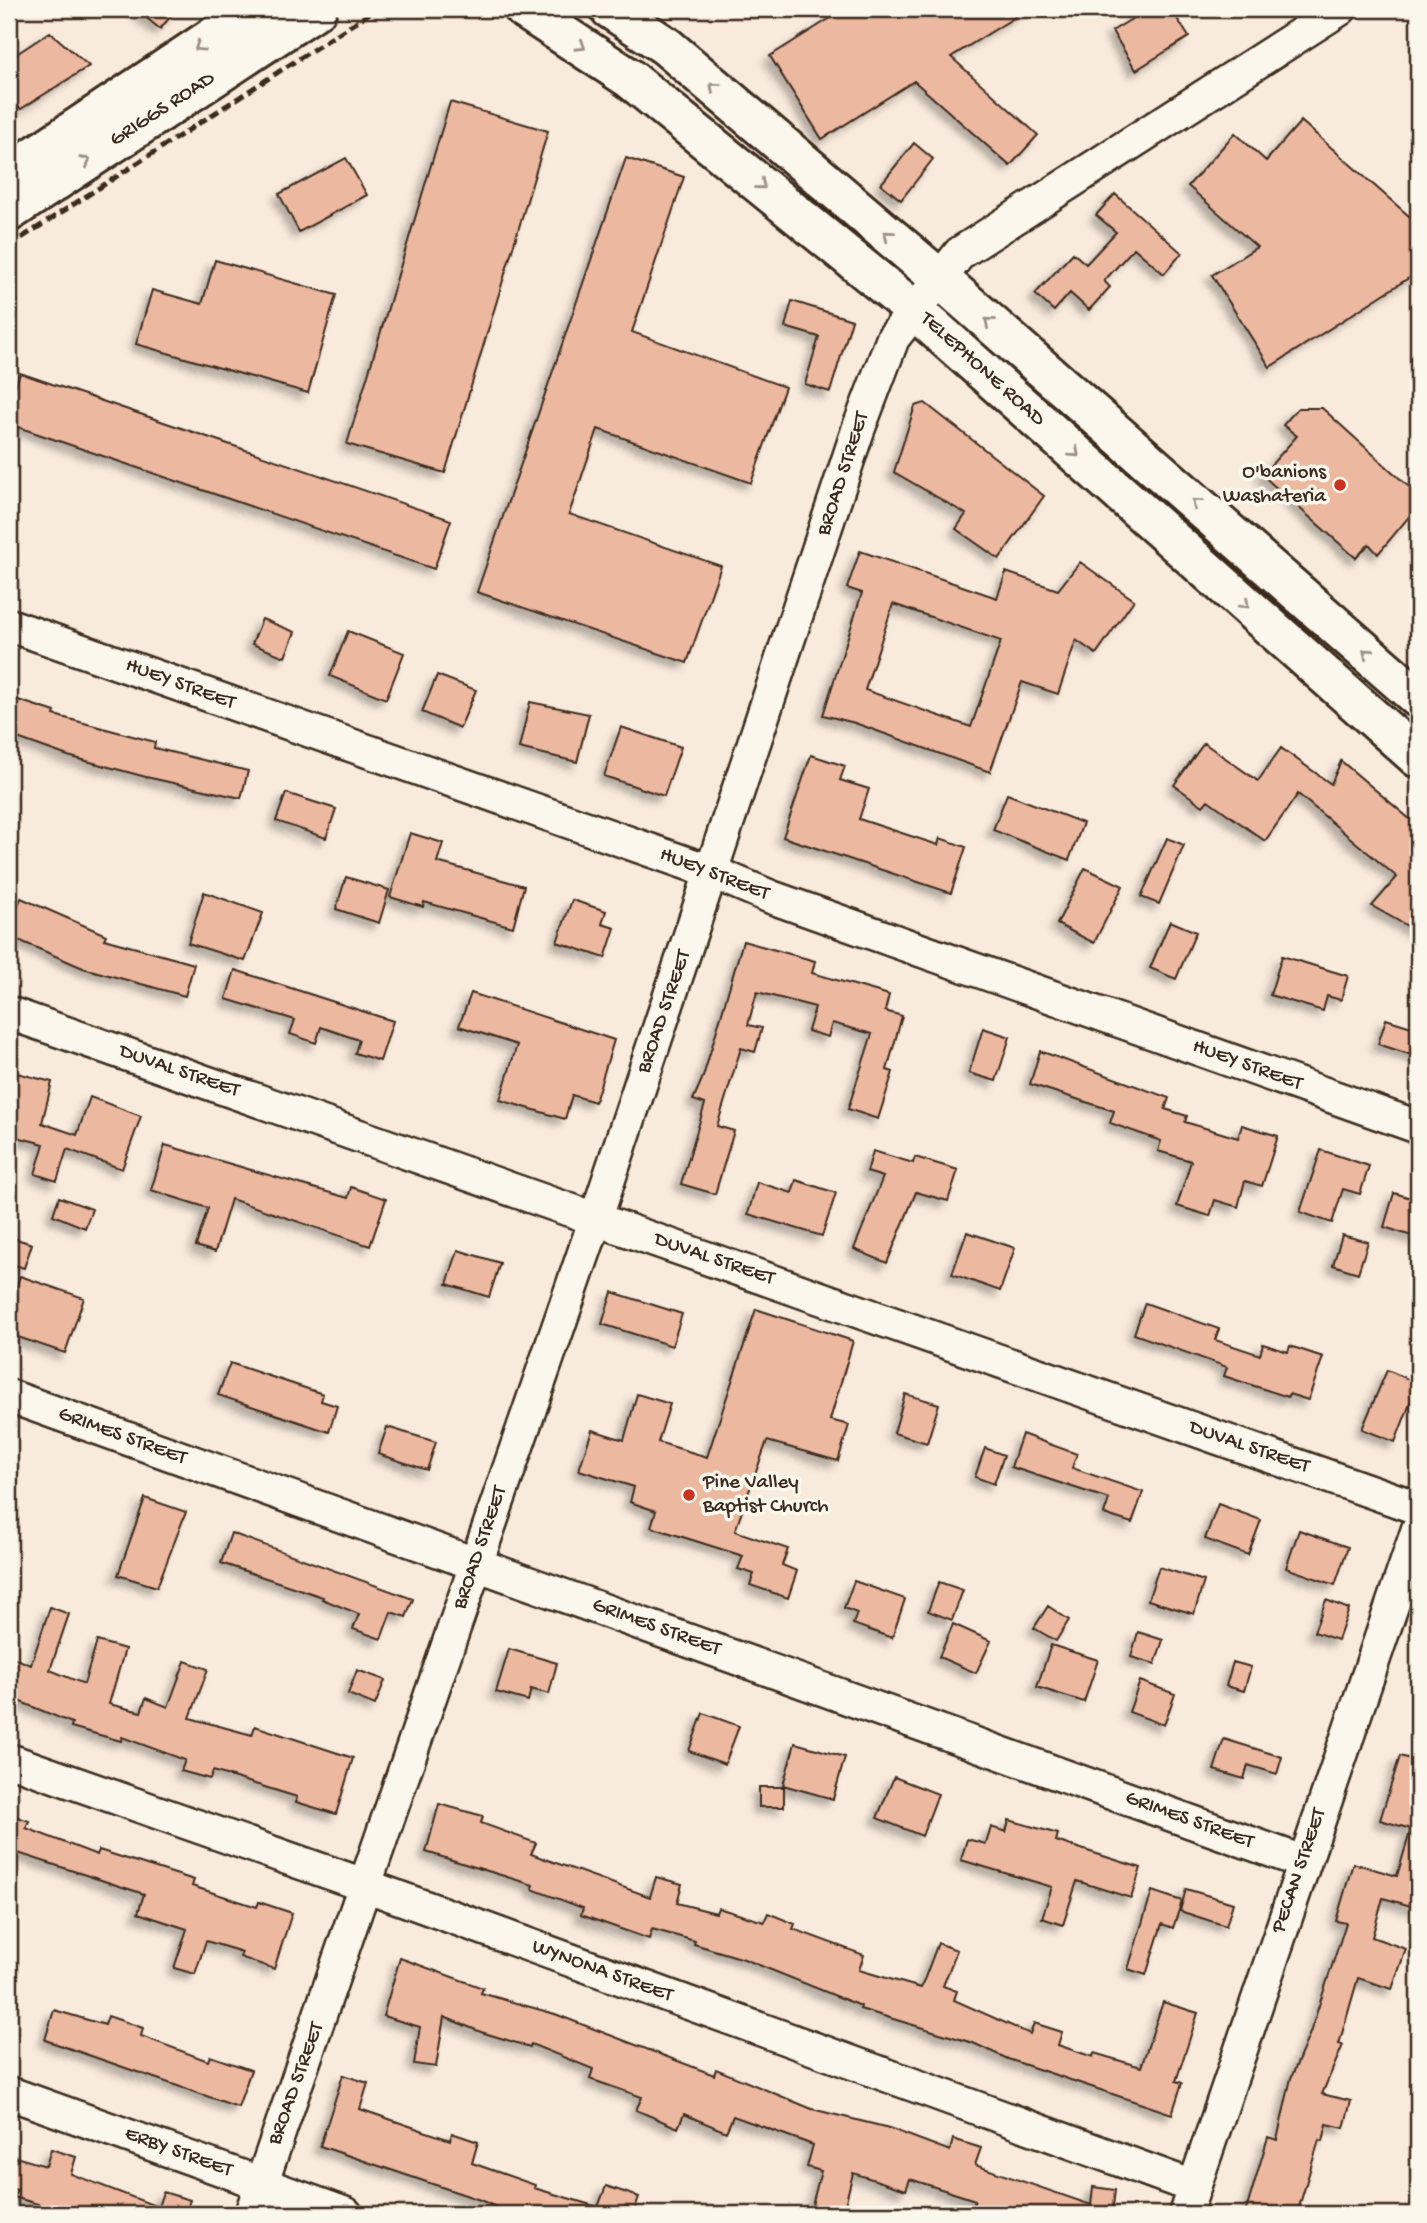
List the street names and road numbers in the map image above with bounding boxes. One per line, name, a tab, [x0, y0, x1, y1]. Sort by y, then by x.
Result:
street label: GRIGGS ROAD	[106, 67, 220, 153]
street label: TELEPHONE ROAD	[914, 307, 1050, 433]
street label: BROAD STREET	[812, 408, 876, 540]
street label: HUEY STREET	[122, 654, 239, 717]
street label: HUEY STREET	[656, 843, 773, 908]
street label: BROAD STREET	[632, 946, 698, 1078]
street label: HUEY STREET	[1189, 1035, 1306, 1098]
street label: DUVAL STREET	[114, 1039, 243, 1105]
street label: DUVAL STREET	[649, 1227, 778, 1293]
street label: GRIMES STREET	[54, 1402, 190, 1472]
street label: DUVAL STREET	[1184, 1415, 1313, 1481]
street label: BROAD STREET	[448, 1482, 514, 1614]
street label: GRIMES STREET	[588, 1593, 724, 1663]
street label: GRIMES STREET	[1121, 1786, 1257, 1856]
street label: PECAN STREET	[1267, 1805, 1333, 1938]
street label: WYNONA STREET	[528, 1935, 677, 2009]
street label: BROAD STREET	[263, 2018, 331, 2150]
street label: ERBY STREET	[121, 2122, 236, 2184]

